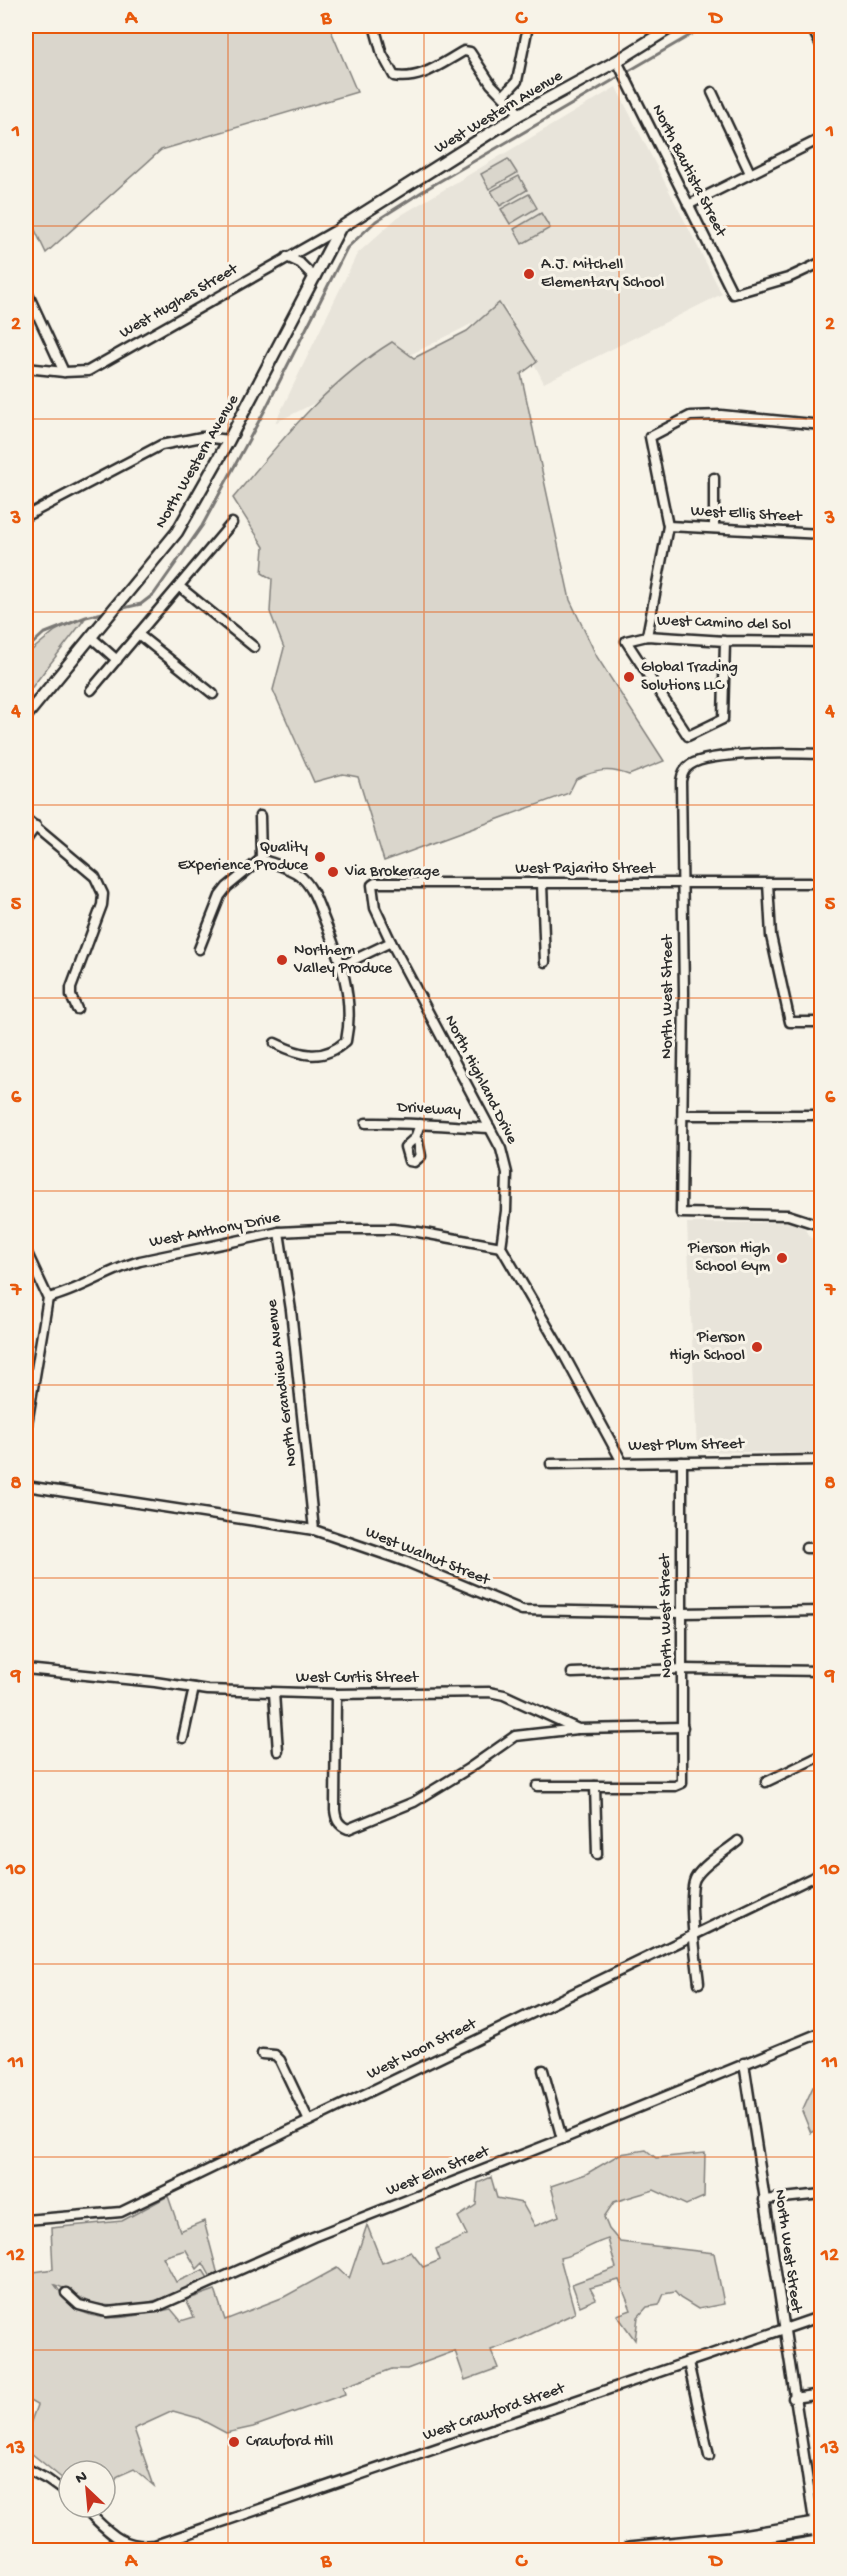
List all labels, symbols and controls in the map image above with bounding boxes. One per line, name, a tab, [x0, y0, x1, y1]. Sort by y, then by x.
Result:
text: A	[124, 8, 139, 31]
text: B	[320, 8, 332, 31]
text: C	[515, 8, 529, 31]
text: D	[707, 8, 723, 31]
street label: West Western Avenue	[432, 67, 567, 159]
street label: North Bautista Street	[646, 102, 730, 242]
text: 1	[11, 121, 20, 144]
text: 1	[825, 121, 834, 144]
place label: A.J. Mitchell Elementary School	[541, 256, 664, 293]
street label: West Hughes Street	[117, 260, 243, 343]
marker: A.J. Mitchell Elementary School	[522, 267, 536, 281]
text: 2	[11, 314, 21, 337]
text: 2	[825, 314, 835, 337]
street label: North Western Avenue	[152, 391, 244, 532]
street label: West Ellis Street	[690, 503, 803, 527]
text: 3	[10, 508, 21, 531]
text: 3	[824, 508, 835, 531]
street label: West Camino del Sol	[657, 612, 791, 636]
place label: Global Trading Solutions LLC	[641, 659, 738, 696]
marker: Global Trading Solutions LLC	[622, 670, 636, 684]
text: 4	[10, 701, 21, 724]
text: 4	[824, 701, 835, 724]
place label: Quality Experience Produce	[178, 839, 309, 876]
marker: Quality Experience Produce	[313, 850, 327, 864]
street label: West Pajarito Street	[515, 860, 656, 879]
place label: Via Brokerage	[344, 863, 440, 882]
marker: Via Brokerage	[326, 865, 340, 879]
text: 5	[11, 894, 22, 917]
text: 5	[825, 894, 836, 917]
street label: North West Street	[659, 934, 678, 1059]
place label: Northern Valley Produce	[293, 942, 393, 979]
marker: Northern Valley Produce	[275, 953, 289, 967]
street label: North Highland Drive	[439, 1013, 521, 1148]
text: 6	[11, 1087, 22, 1110]
text: 6	[825, 1087, 836, 1110]
street label: Driveway	[396, 1099, 462, 1121]
street label: West Anthony Drive	[148, 1209, 283, 1253]
place label: Pierson High School Gym	[687, 1240, 771, 1277]
marker: Pierson High School Gym	[775, 1251, 789, 1265]
text: 7	[10, 1280, 23, 1303]
text: 7	[824, 1280, 837, 1303]
street label: North Grandview Avenue	[263, 1298, 303, 1468]
place label: Pierson High School	[669, 1329, 745, 1366]
marker: Pierson High School	[750, 1340, 764, 1354]
street label: West Plum Street	[628, 1435, 745, 1457]
text: 8	[11, 1473, 22, 1496]
text: 8	[825, 1473, 836, 1496]
street label: West Walnut Street	[362, 1523, 493, 1591]
street label: North West Street	[656, 1552, 678, 1678]
text: 9	[10, 1666, 21, 1689]
text: 9	[824, 1666, 835, 1689]
street label: West Curtis Street	[296, 1669, 420, 1688]
text: 10	[5, 1859, 26, 1882]
text: 10	[819, 1859, 840, 1882]
street label: West Noon Street	[364, 2015, 481, 2085]
text: 11	[7, 2052, 24, 2075]
text: 11	[821, 2052, 838, 2075]
street label: West Elm Street	[384, 2142, 494, 2201]
street label: North West Street	[769, 2188, 805, 2315]
text: 12	[6, 2245, 25, 2268]
text: 12	[820, 2245, 839, 2268]
street label: West Crawford Street	[421, 2379, 569, 2446]
place label: Crawford Hill	[246, 2433, 333, 2452]
marker: Crawford Hill	[227, 2435, 241, 2449]
text: 13	[6, 2438, 25, 2461]
text: 13	[820, 2438, 839, 2461]
north arrow	[57, 2459, 117, 2519]
text: N	[73, 2468, 91, 2489]
text: A	[124, 2551, 139, 2574]
text: B	[320, 2551, 332, 2574]
text: C	[515, 2551, 529, 2574]
text: D	[707, 2551, 723, 2574]

